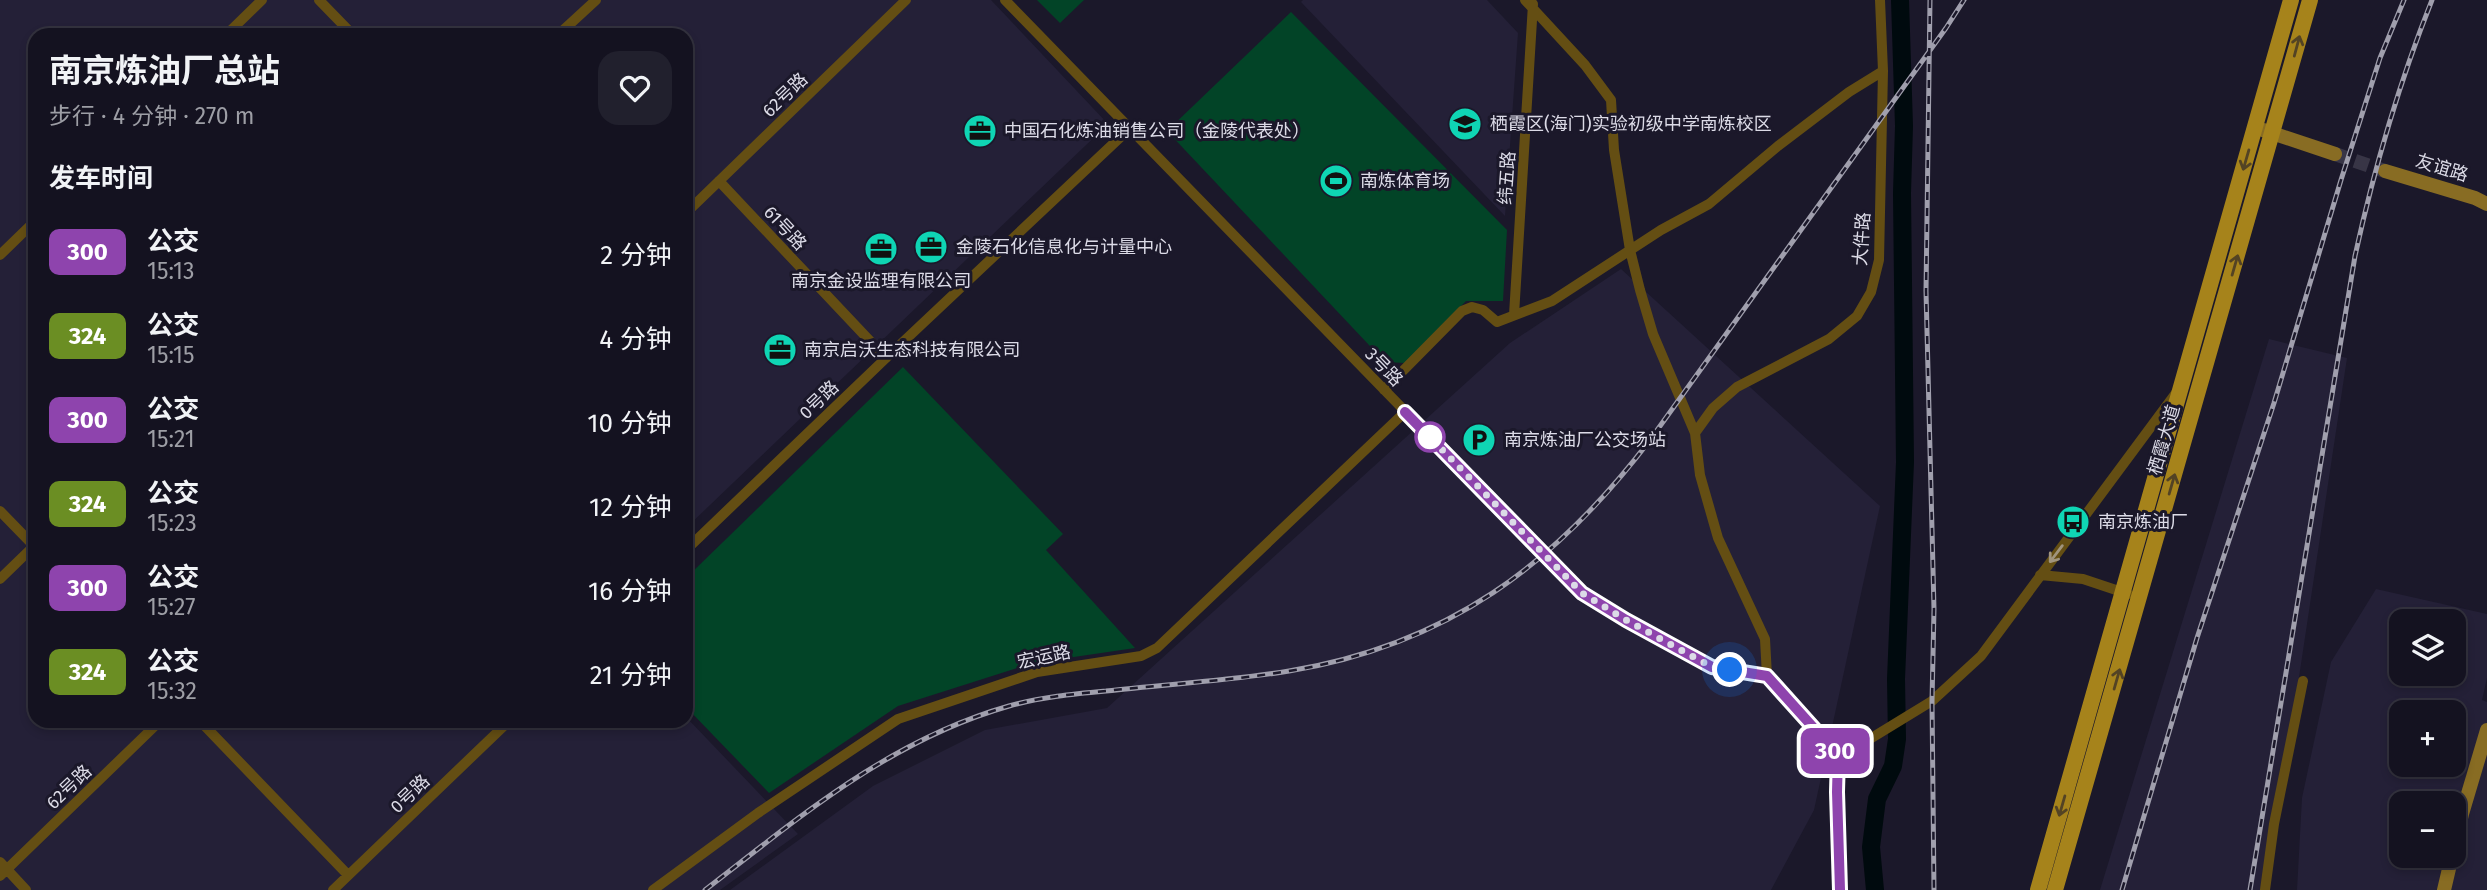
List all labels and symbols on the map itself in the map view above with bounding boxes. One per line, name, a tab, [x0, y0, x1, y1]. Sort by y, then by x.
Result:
one-way arrow	[2291, 35, 2304, 58]
street label: 62号路	[758, 68, 812, 122]
school or university icon: 栖霞区(海门)实验初级中学南炼校区	[1446, 105, 1484, 143]
office icon: 中国石化炼油销售公司（金陵代表处）	[961, 112, 999, 150]
place label: 栖霞区(海门)实验初级中学南炼校区	[1490, 113, 1772, 135]
place label: 中国石化炼油销售公司（金陵代表处）	[1004, 120, 1310, 142]
one-way arrow	[2239, 148, 2252, 171]
street label: 纬五路	[1494, 150, 1520, 206]
street label: 友谊路	[2413, 150, 2471, 186]
sports icon: 南炼体育场	[1317, 162, 1355, 200]
place label: 南炼体育场	[1360, 170, 1450, 192]
street label: 61号路	[759, 201, 811, 255]
street label: 大件路	[1849, 211, 1875, 267]
office icon: 金陵石化信息化与计量中心	[912, 228, 950, 266]
office icon: 南京金设监理有限公司	[862, 230, 900, 268]
place label: 金陵石化信息化与计量中心	[956, 236, 1172, 258]
one-way arrow	[2229, 254, 2242, 276]
place label: 南京金设监理有限公司	[791, 270, 971, 292]
office icon: 南京启沃生态科技有限公司	[761, 331, 799, 369]
place label: 南京启沃生态科技有限公司	[804, 339, 1020, 361]
street label: 3号路	[1360, 343, 1408, 391]
street label: 0号路	[795, 376, 843, 424]
street label: 栖霞大道	[2144, 402, 2184, 478]
parking icon: 南京炼油厂公交场站	[1460, 421, 1498, 459]
unlabelled marker	[1415, 422, 1445, 452]
place label: 南京炼油厂公交场站	[1504, 429, 1666, 451]
one-way arrow	[2166, 473, 2179, 495]
bus stop icon: 南京炼油厂	[2054, 503, 2092, 541]
place label: 南京炼油厂	[2098, 511, 2188, 533]
one-way arrow	[2049, 544, 2063, 563]
street label: 宏运路	[1015, 641, 1073, 673]
your location	[1712, 652, 1747, 687]
one-way arrow	[2111, 668, 2124, 690]
line badge: 300	[1795, 728, 1875, 774]
street label: 62号路	[42, 760, 96, 814]
street label: 0号路	[386, 770, 434, 818]
one-way arrow	[2054, 795, 2067, 817]

